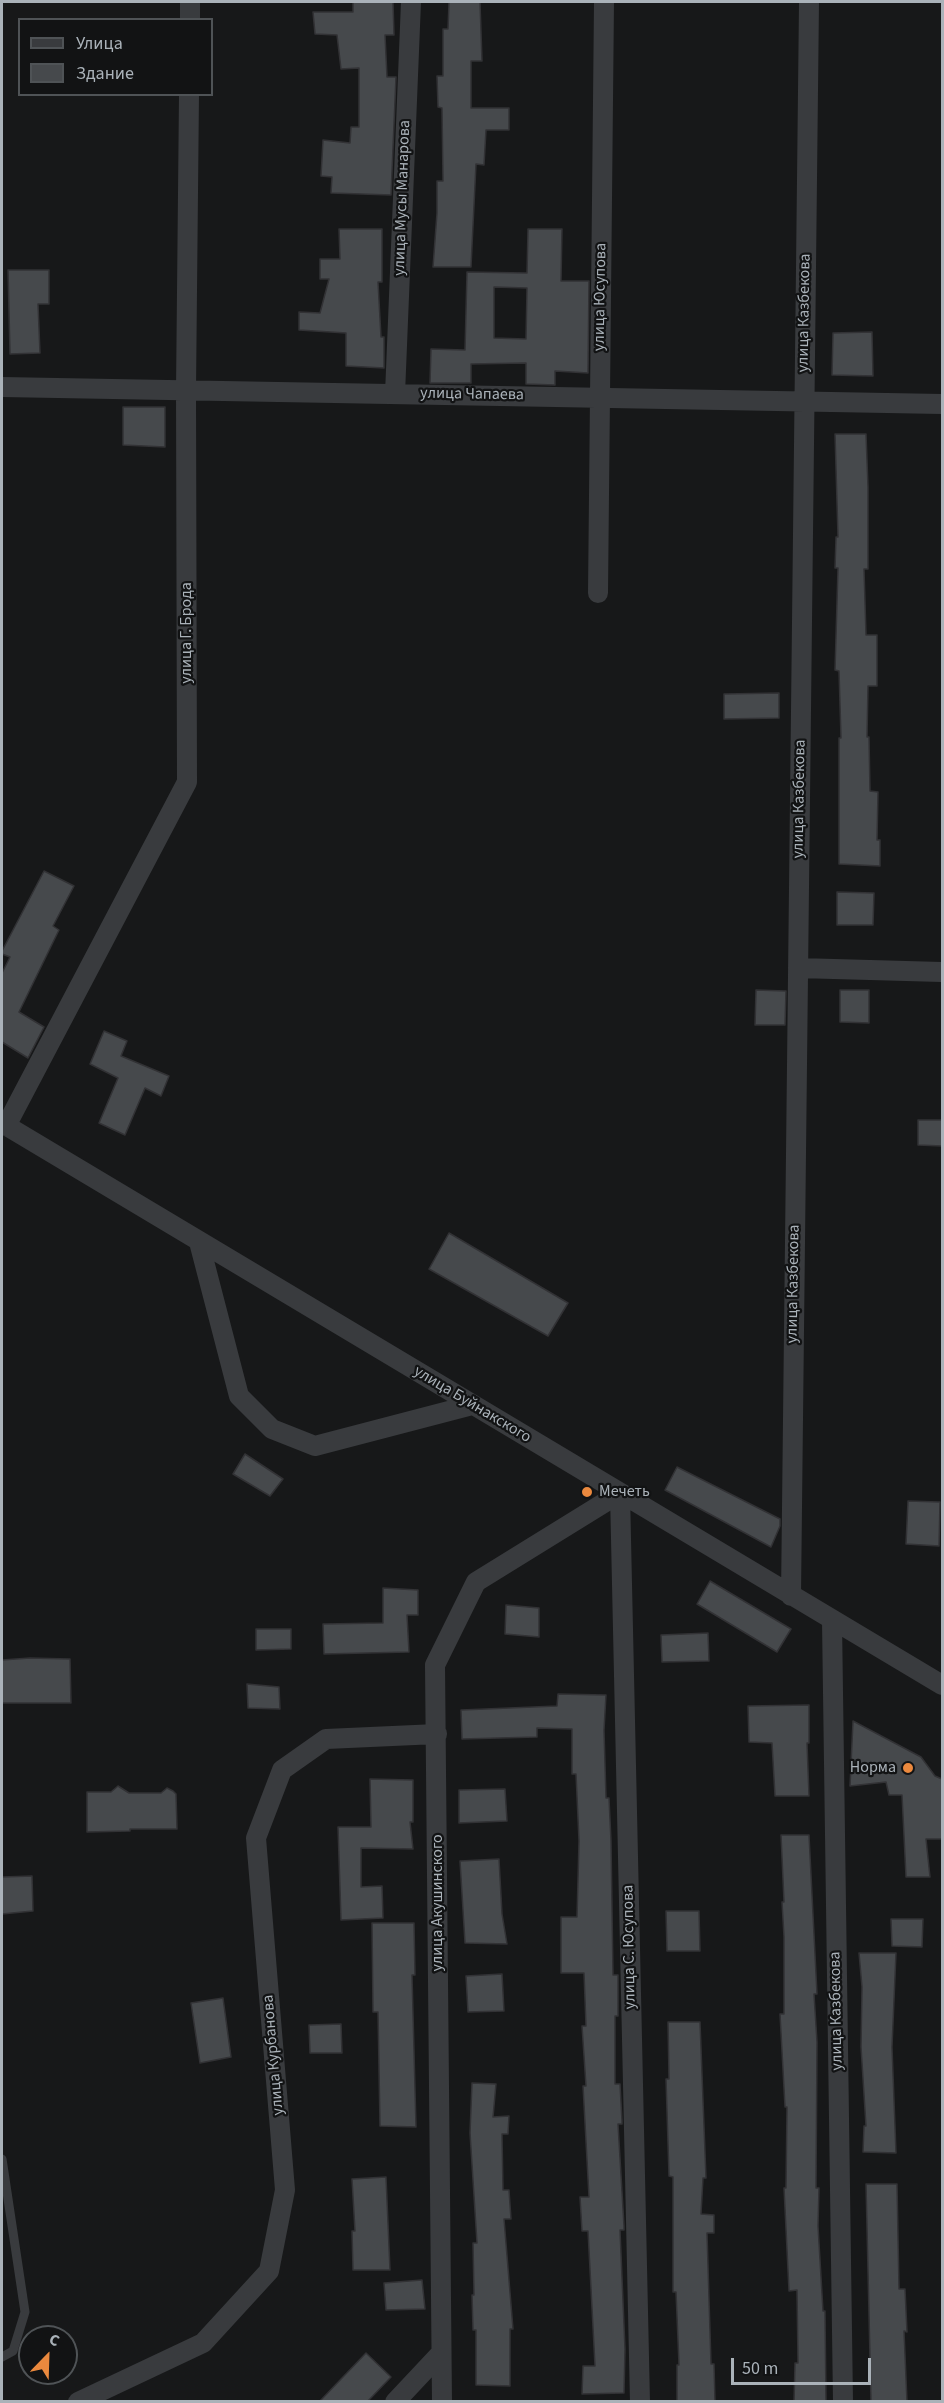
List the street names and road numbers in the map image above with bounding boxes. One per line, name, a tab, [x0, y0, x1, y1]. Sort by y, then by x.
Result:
street label: улица Мусы Манарова	[391, 120, 415, 276]
street label: улица Юсупова	[590, 243, 612, 351]
street label: улица Казбекова	[794, 253, 816, 373]
street label: улица Чапаева	[420, 384, 524, 406]
street label: улица Г. Брода	[177, 582, 197, 684]
street label: улица Казбекова	[789, 739, 811, 859]
street label: улица Казбекова	[783, 1224, 805, 1344]
street label: улица Буйнакского	[410, 1362, 534, 1448]
street label: улица Акушинского	[428, 1834, 448, 1972]
street label: улица С. Юсупова	[619, 1885, 641, 2009]
street label: улица Казбекова	[826, 1951, 848, 2071]
street label: улица Курбанова	[259, 1994, 289, 2116]

